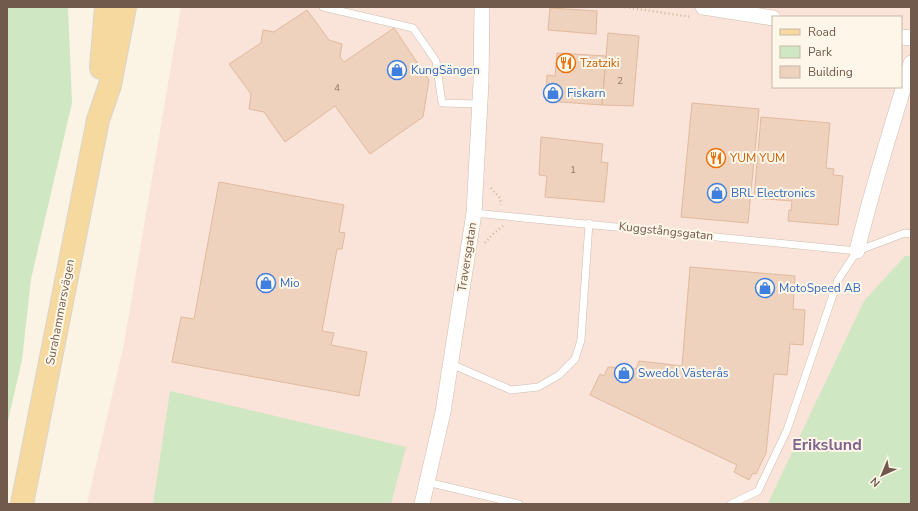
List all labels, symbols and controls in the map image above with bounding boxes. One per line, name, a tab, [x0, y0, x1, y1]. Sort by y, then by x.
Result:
legend	[772, 16, 902, 88]
text: Road	[808, 24, 836, 40]
text: Park	[808, 44, 833, 60]
restaurant icon: Tzatziki	[555, 52, 577, 74]
place label: Tzatziki	[580, 55, 620, 71]
shop icon: KungSängen	[386, 59, 408, 81]
place label: KungSängen	[411, 62, 480, 78]
text: Building	[808, 64, 853, 80]
house number: 2	[617, 74, 623, 88]
house number: 4	[334, 81, 340, 95]
shop icon: Fiskarn	[542, 82, 564, 104]
place label: Fiskarn	[567, 85, 606, 101]
restaurant icon: YUM YUM	[705, 147, 727, 169]
place label: YUM YUM	[729, 150, 785, 166]
house number: 1	[570, 163, 576, 177]
shop icon: BRL Electronics	[706, 182, 728, 204]
place label: BRL Electronics	[731, 185, 815, 201]
street label: Kuggstångsgatan	[618, 218, 714, 244]
street label: Traversgatan	[454, 221, 480, 293]
street label: Surahammarsvägen	[42, 258, 78, 366]
shop icon: Mio	[255, 272, 277, 294]
place label: Mio	[280, 275, 300, 291]
shop icon: MotoSpeed AB	[754, 277, 776, 299]
place label: MotoSpeed AB	[779, 280, 861, 296]
shop icon: Swedol Västerås	[613, 362, 635, 384]
place label: Swedol Västerås	[638, 365, 729, 381]
district label: Erikslund	[792, 434, 862, 456]
north arrow	[862, 455, 902, 495]
text: N	[867, 474, 884, 490]

